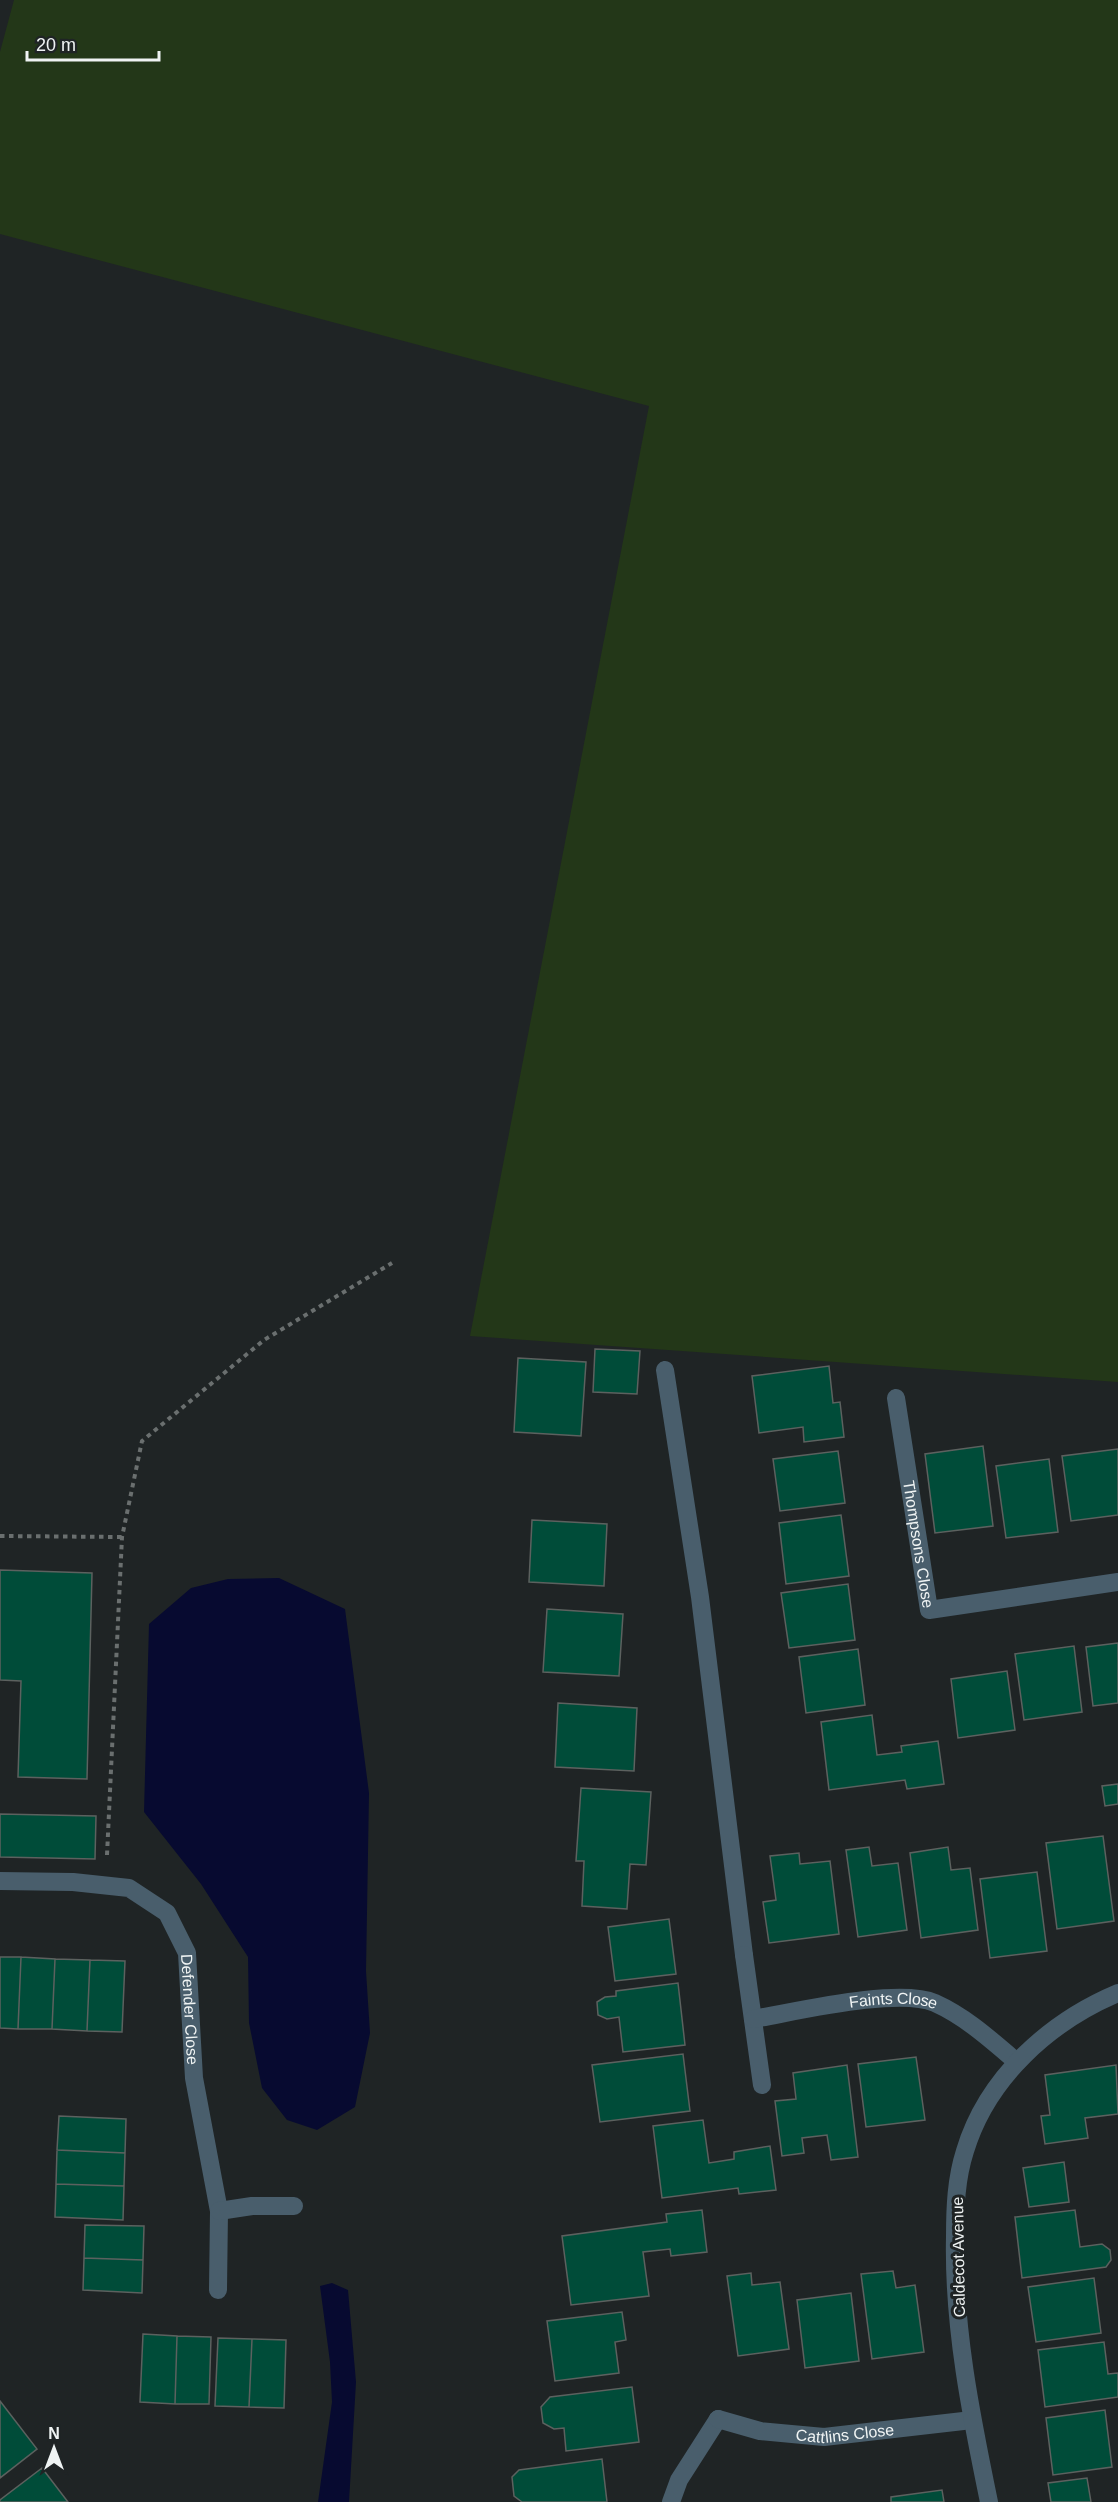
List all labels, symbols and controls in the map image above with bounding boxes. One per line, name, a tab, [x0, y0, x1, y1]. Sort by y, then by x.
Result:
scale bar	[27, 24, 159, 62]
text: 20 m	[36, 35, 76, 55]
street label: Thompsons Close	[900, 1479, 937, 1609]
street label: Defender Close	[178, 1953, 201, 2066]
street label: Faints Close	[848, 1990, 940, 2012]
street label: Caldecot Avenue	[949, 2196, 968, 2317]
north arrow	[24, 2418, 84, 2478]
street label: Cattlins Close	[795, 2421, 895, 2446]
text: N	[48, 2425, 60, 2442]

